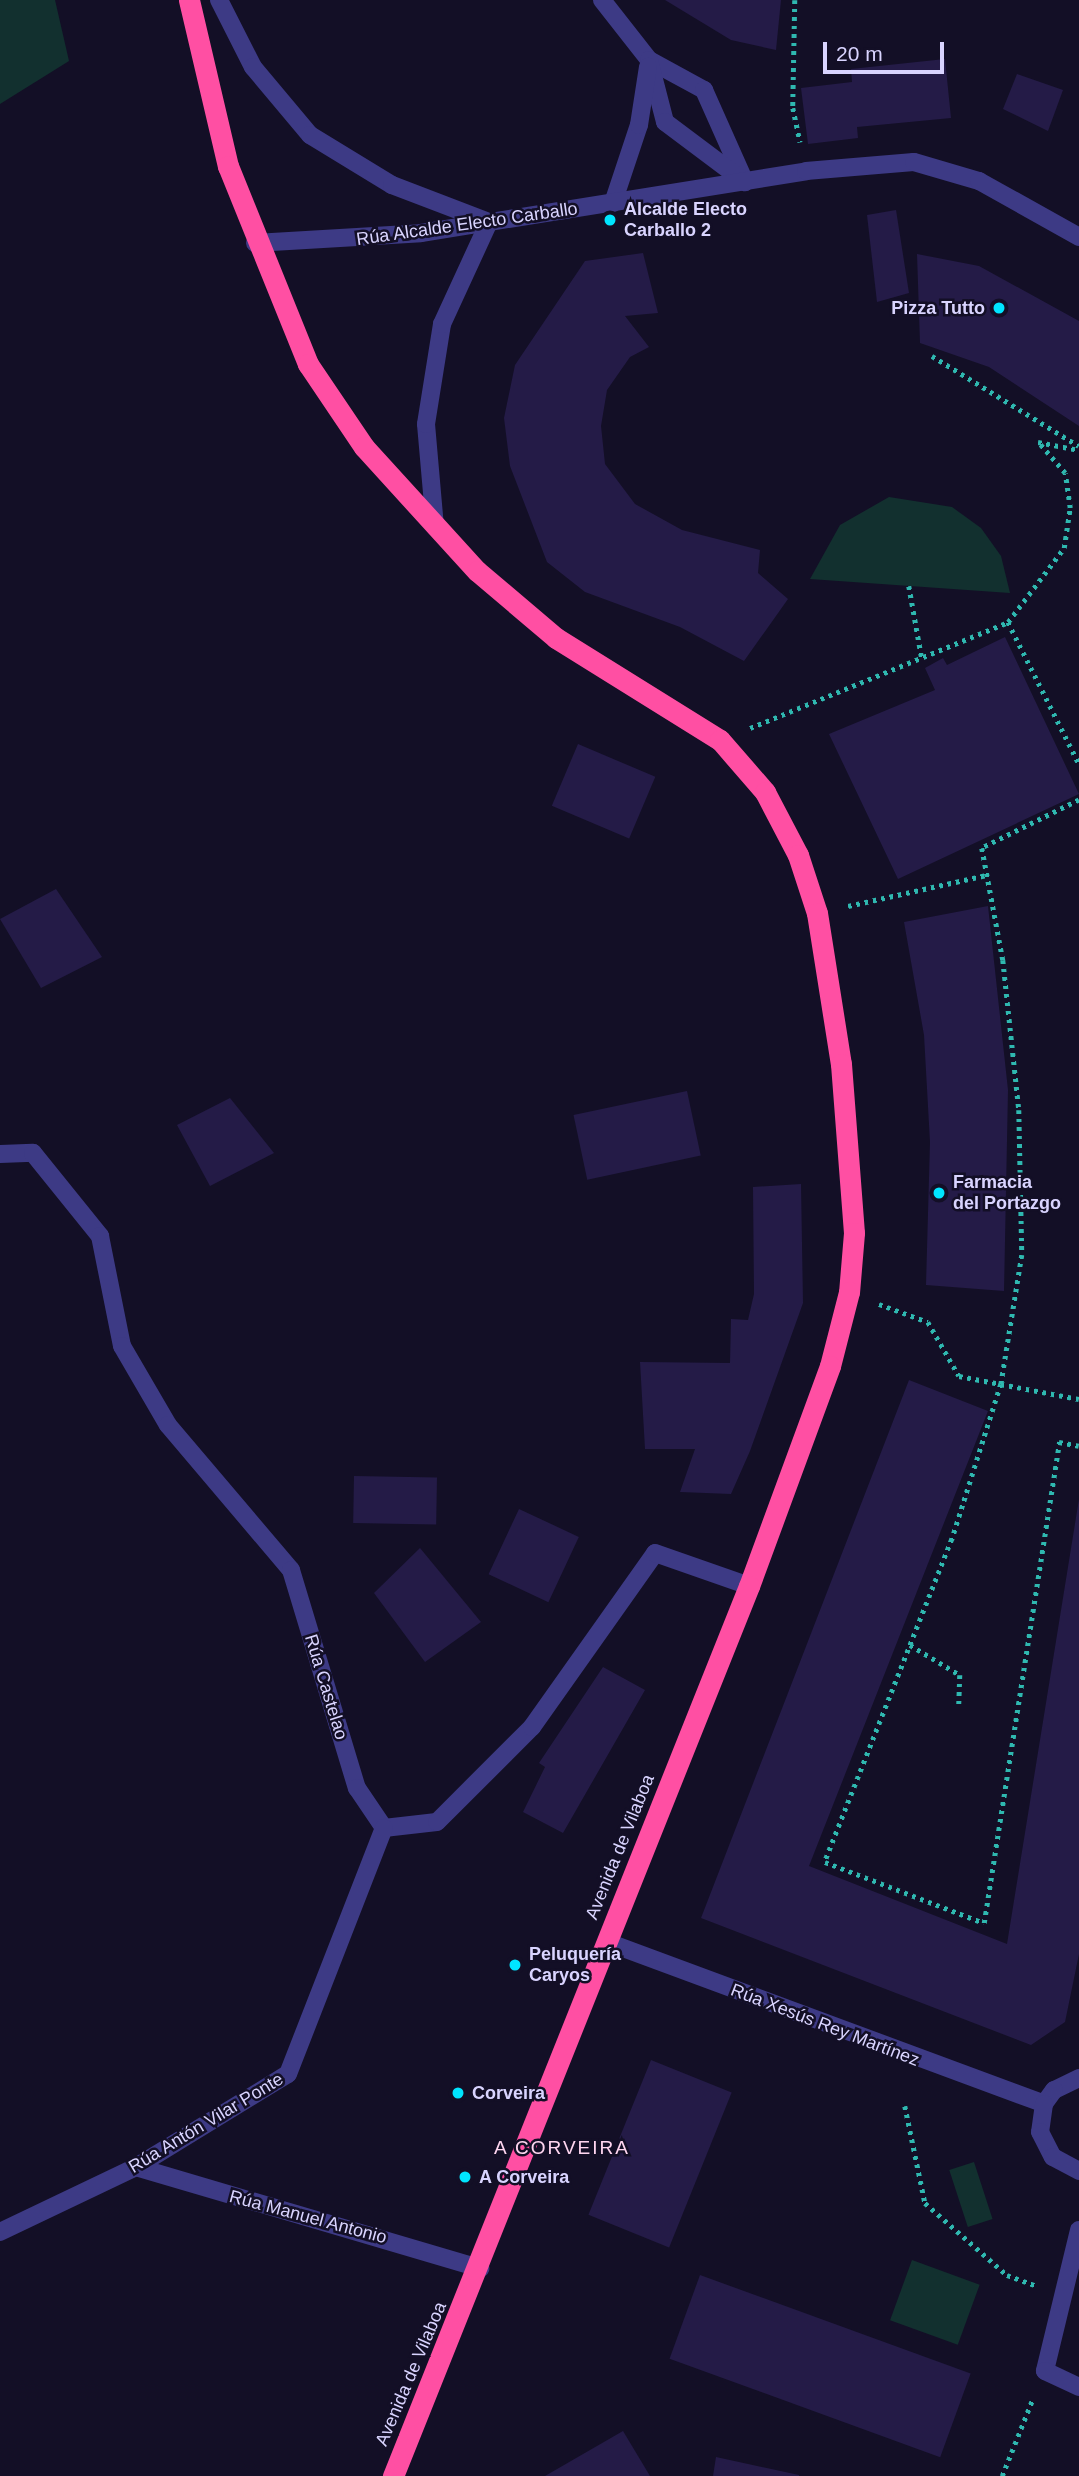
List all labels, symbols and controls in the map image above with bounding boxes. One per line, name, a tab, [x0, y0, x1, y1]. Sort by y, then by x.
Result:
scale bar	[827, 28, 948, 72]
text: 20 m	[836, 42, 883, 65]
street label: Rúa Alcalde Electo Carballo	[355, 198, 579, 250]
place label: Alcalde Electo Carballo 2	[624, 199, 747, 242]
marker: Alcalde Electo Carballo 2	[602, 212, 618, 228]
place label: Pizza Tutto	[891, 297, 985, 319]
marker: Pizza Tutto	[991, 300, 1007, 316]
place label: Farmacia del Portazgo	[953, 1172, 1061, 1214]
marker: Farmacia del Portazgo	[931, 1185, 947, 1201]
street label: Rúa Castelao	[300, 1632, 352, 1742]
street label: Avenida de Vilaboa	[581, 1771, 659, 1923]
place label: Peluquería Caryos	[529, 1944, 621, 1986]
marker: Peluquería Caryos	[507, 1957, 523, 1973]
street label: Rúa Xesús Rey Martínez	[728, 1979, 922, 2071]
street label: Rúa Antón Vilar Ponte	[124, 2068, 288, 2178]
place label: Corveira	[472, 2082, 545, 2104]
marker: Corveira	[450, 2085, 466, 2101]
district label: A CORVEIRA	[495, 2137, 629, 2159]
place label: A Corveira	[479, 2166, 570, 2188]
marker: A Corveira	[457, 2169, 473, 2185]
street label: Rúa Manuel Antonio	[226, 2185, 390, 2249]
street label: Avenida de Vilaboa	[371, 2299, 451, 2449]

